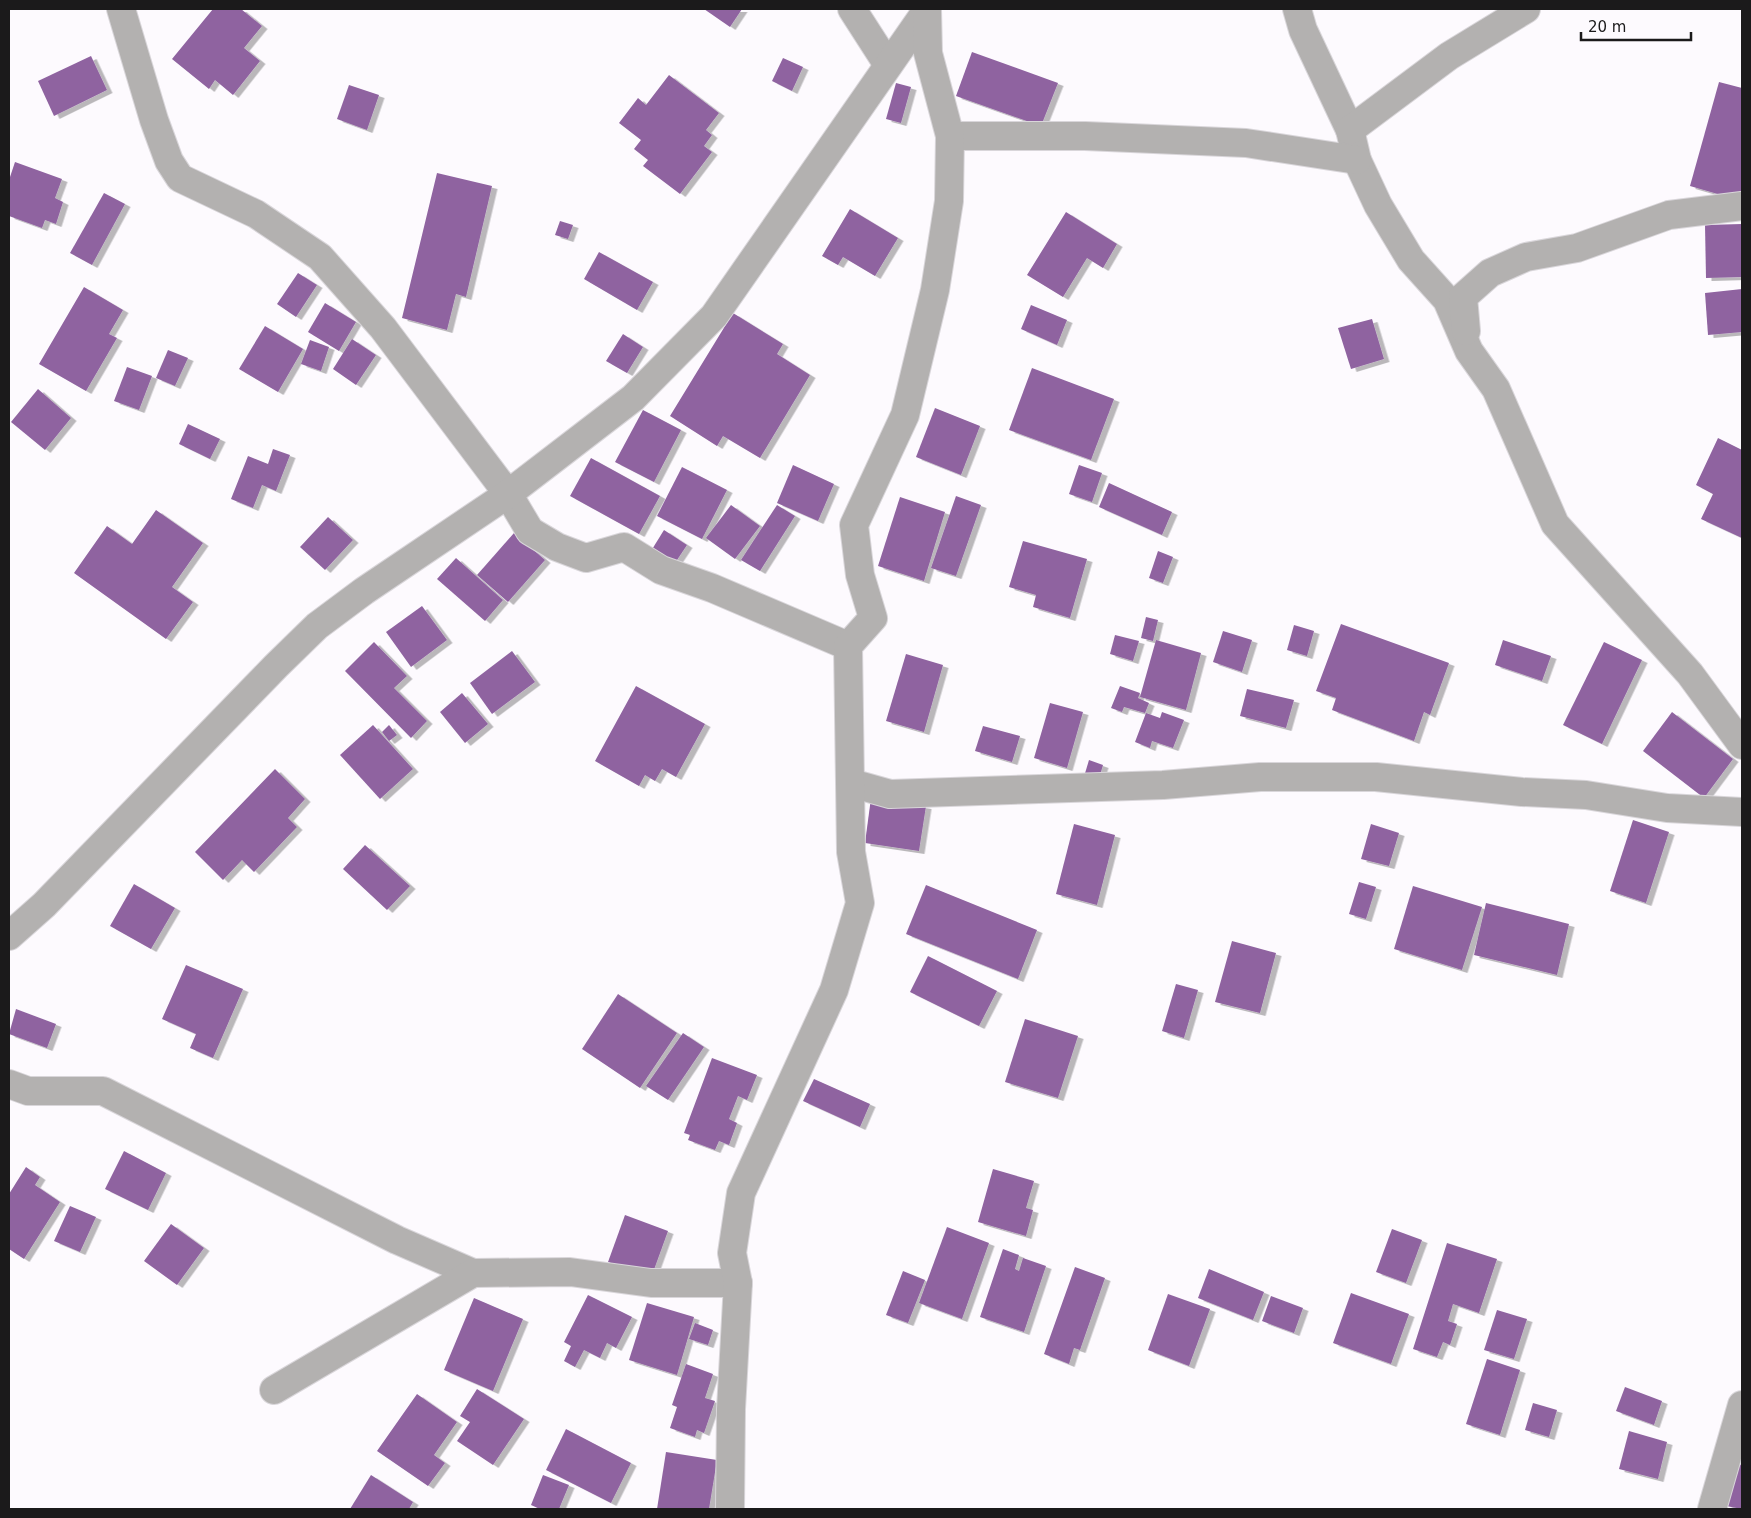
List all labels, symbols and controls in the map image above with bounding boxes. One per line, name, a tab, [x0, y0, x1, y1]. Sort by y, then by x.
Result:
scale bar	[1581, 10, 1691, 42]
text: 20 m	[1588, 18, 1626, 36]

